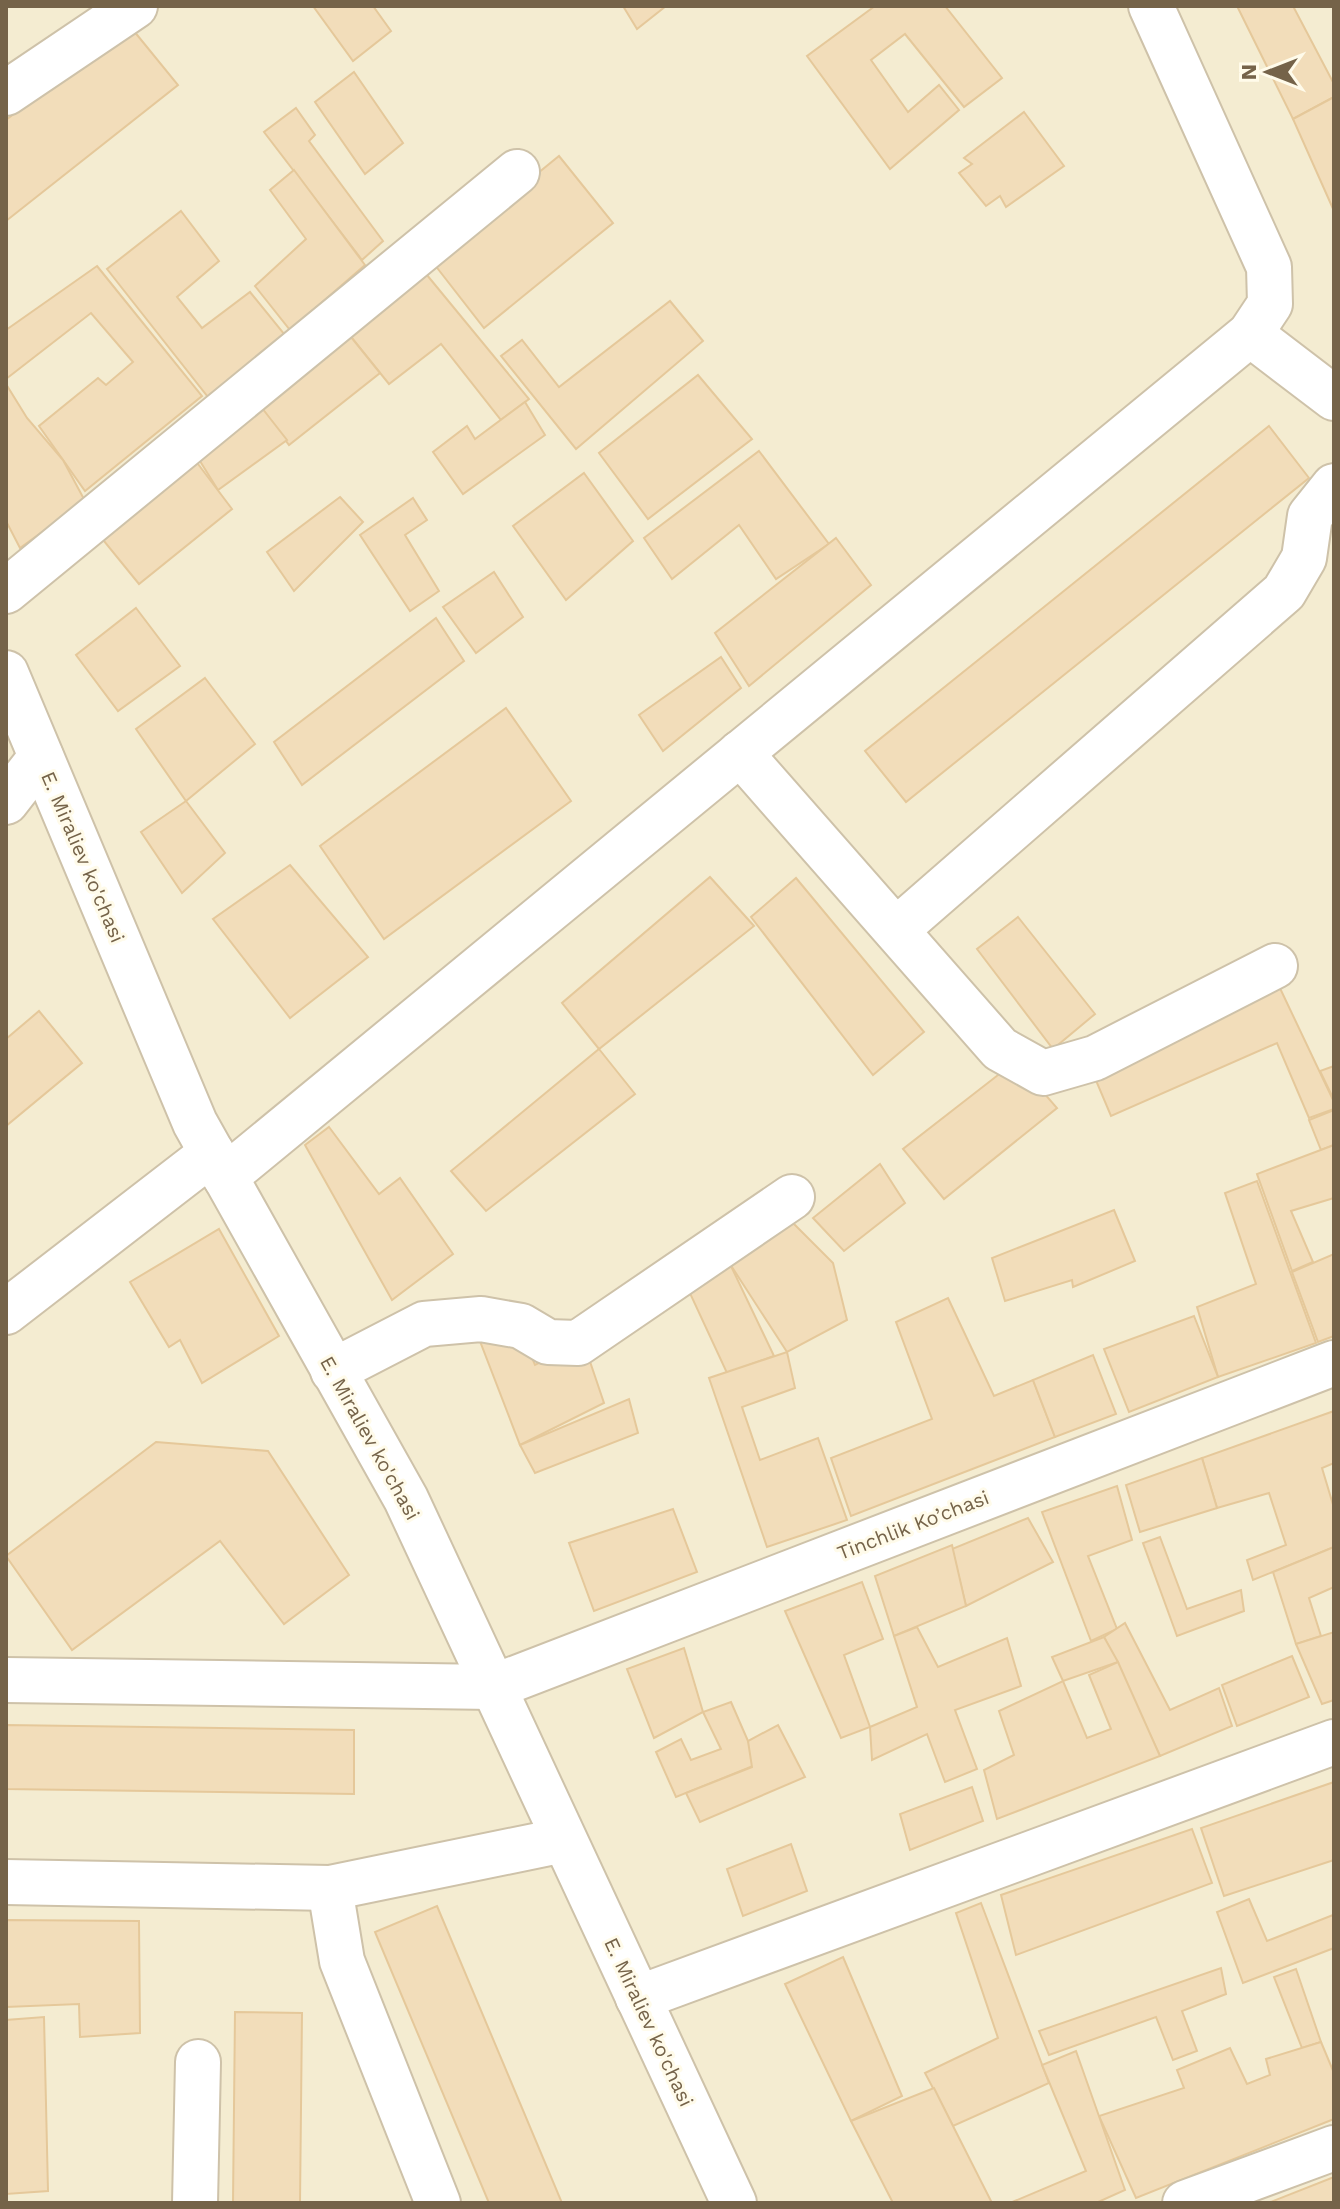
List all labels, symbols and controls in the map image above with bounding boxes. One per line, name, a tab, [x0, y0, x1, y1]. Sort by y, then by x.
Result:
north arrow	[1228, 32, 1308, 112]
text: N	[1236, 64, 1261, 80]
street label: E. Miraliev ko'chasi	[36, 768, 130, 946]
street label: E. Miraliev ko'chasi	[315, 1352, 425, 1524]
street label: Tinchlik Ko’chasi	[834, 1485, 992, 1565]
street label: E. Miraliev ko'chasi	[599, 1934, 699, 2110]

